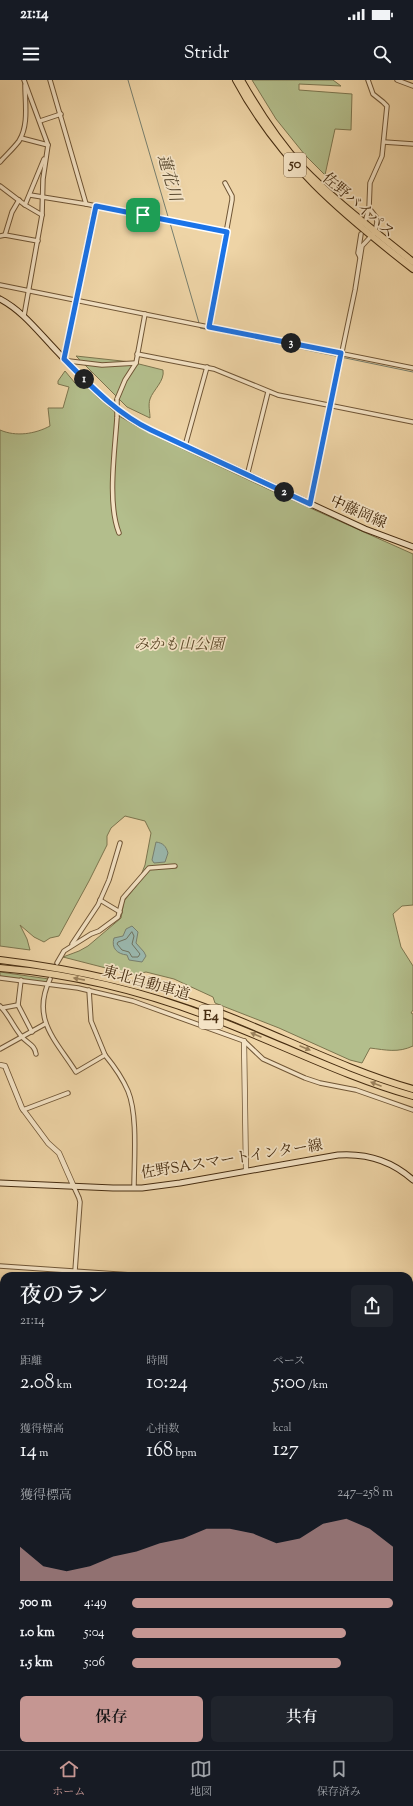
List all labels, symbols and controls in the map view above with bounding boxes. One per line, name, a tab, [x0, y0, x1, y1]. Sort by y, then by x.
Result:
text: 21:14	[20, 4, 49, 25]
text: Stridr	[184, 41, 229, 67]
icon: menu	[20, 43, 42, 65]
icon: search	[371, 43, 393, 65]
water label: 蓮花川	[150, 152, 186, 206]
road number: 50	[284, 153, 306, 177]
street label: 佐野バイパス	[317, 169, 399, 243]
pin	[126, 198, 160, 232]
icon: arrive	[132, 204, 154, 226]
pin: 3	[281, 333, 301, 353]
text: 3	[289, 335, 293, 351]
pin: 1	[74, 369, 94, 389]
text: 1	[82, 371, 86, 387]
pin: 2	[274, 482, 294, 502]
text: 2	[281, 484, 287, 500]
street label: 中藤岡線	[326, 491, 390, 535]
park label: みかも山公園	[134, 635, 227, 656]
street label: 東北自動車道	[100, 962, 192, 1006]
one-way arrow	[72, 976, 85, 982]
road number: E4	[199, 1005, 223, 1029]
one-way arrow	[250, 1032, 261, 1038]
one-way arrow	[299, 1045, 311, 1051]
one-way arrow	[369, 1081, 381, 1087]
street label: 佐野SAスマートインター線	[139, 1135, 325, 1185]
text: 夜のラン	[20, 1281, 108, 1313]
button: share	[351, 1285, 393, 1327]
text: 21:14	[20, 1312, 45, 1330]
text: 距離	[20, 1353, 42, 1369]
text: 時間	[146, 1353, 168, 1369]
text: ペース	[273, 1353, 305, 1369]
text: 2.08	[20, 1369, 54, 1398]
text: 10:24	[146, 1369, 188, 1398]
text: 5:00	[273, 1369, 306, 1398]
text: km	[54, 1377, 72, 1393]
text: /km	[306, 1377, 328, 1393]
text: kcal	[273, 1420, 292, 1436]
text: 獲得標高	[20, 1421, 64, 1437]
text: 心拍数	[146, 1421, 179, 1437]
text: 127	[273, 1436, 299, 1465]
text: 14	[20, 1437, 37, 1466]
text: 168	[146, 1437, 173, 1466]
text: m	[37, 1445, 48, 1461]
text: bpm	[173, 1445, 197, 1461]
text: 247–258 m	[337, 1484, 393, 1502]
text: 獲得標高	[20, 1487, 72, 1505]
text: 500 m	[20, 1594, 52, 1612]
text: 4:49	[84, 1594, 107, 1612]
text: 1.0 km	[20, 1624, 55, 1642]
text: 5:04	[84, 1624, 105, 1642]
text: 1.5 km	[20, 1654, 53, 1672]
text: 5:06	[84, 1654, 105, 1672]
button: 保存	[20, 1696, 203, 1742]
button: 共有	[211, 1696, 393, 1742]
tab: ホーム	[52, 1758, 85, 1800]
tab: 地図	[190, 1758, 212, 1800]
tab: 保存済み	[317, 1758, 361, 1800]

